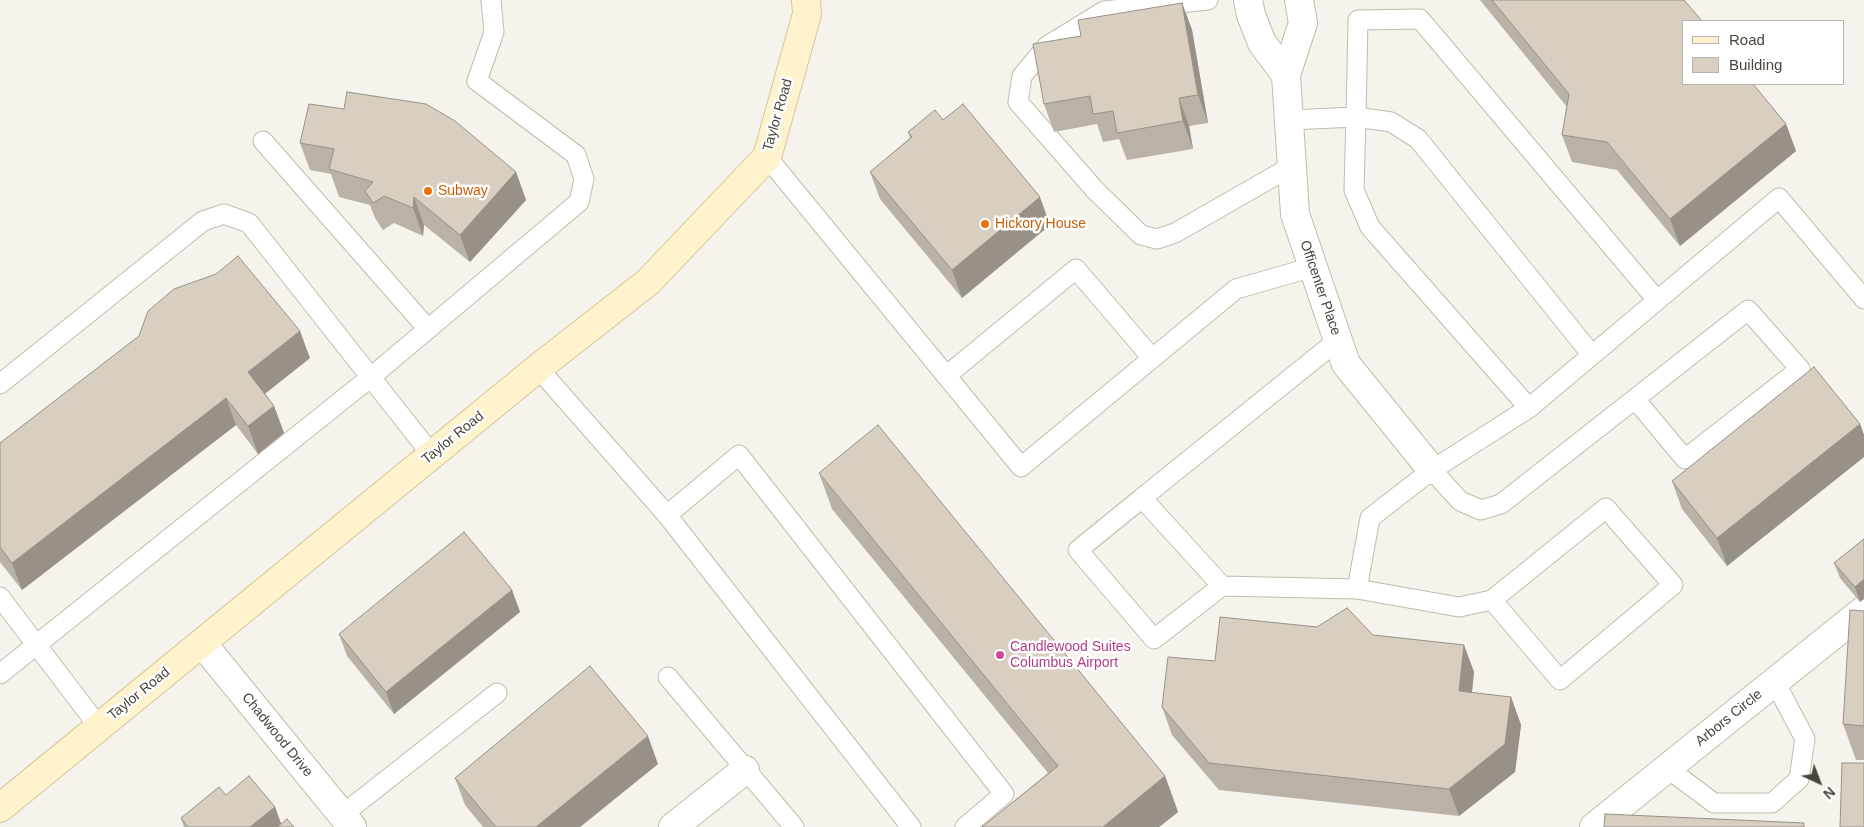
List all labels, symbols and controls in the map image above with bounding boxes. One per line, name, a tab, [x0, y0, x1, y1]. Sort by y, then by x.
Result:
legend	[1682, 20, 1844, 85]
text: Road	[1729, 31, 1765, 48]
text: Building	[1729, 56, 1782, 73]
street label: Taylor Road	[760, 77, 796, 153]
place label: Subway	[438, 183, 488, 199]
marker: Subway	[422, 185, 434, 197]
place label: Hickory House	[995, 216, 1086, 232]
marker: Hickory House	[979, 218, 991, 230]
street label: Officenter Place	[1296, 238, 1344, 338]
street label: Taylor Road	[419, 408, 487, 468]
place label: Candlewood Suites Columbus Airport	[1010, 639, 1131, 672]
marker: Candlewood Suites Columbus Airport	[994, 649, 1006, 661]
street label: Taylor Road	[105, 664, 173, 724]
street label: Arbors Circle	[1692, 686, 1766, 750]
street label: Chadwood Drive	[238, 689, 316, 781]
north arrow	[1794, 757, 1844, 807]
text: N	[1820, 784, 1838, 802]

